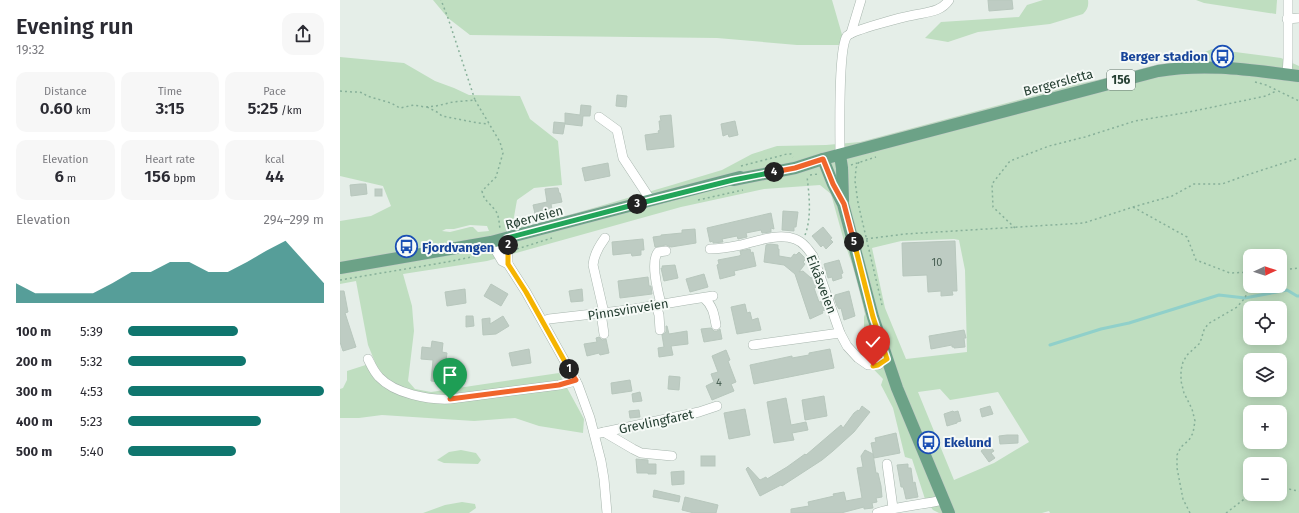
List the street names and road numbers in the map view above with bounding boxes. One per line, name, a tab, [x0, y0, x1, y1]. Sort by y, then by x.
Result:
street label: Bergersletta	[1022, 66, 1095, 99]
road number: 156	[1107, 70, 1135, 90]
street label: Røerveien	[504, 203, 565, 232]
street label: Eikåsveien	[803, 253, 840, 316]
street label: Pinnsvinveien	[587, 296, 670, 323]
street label: Grevlingfaret	[618, 406, 695, 437]

